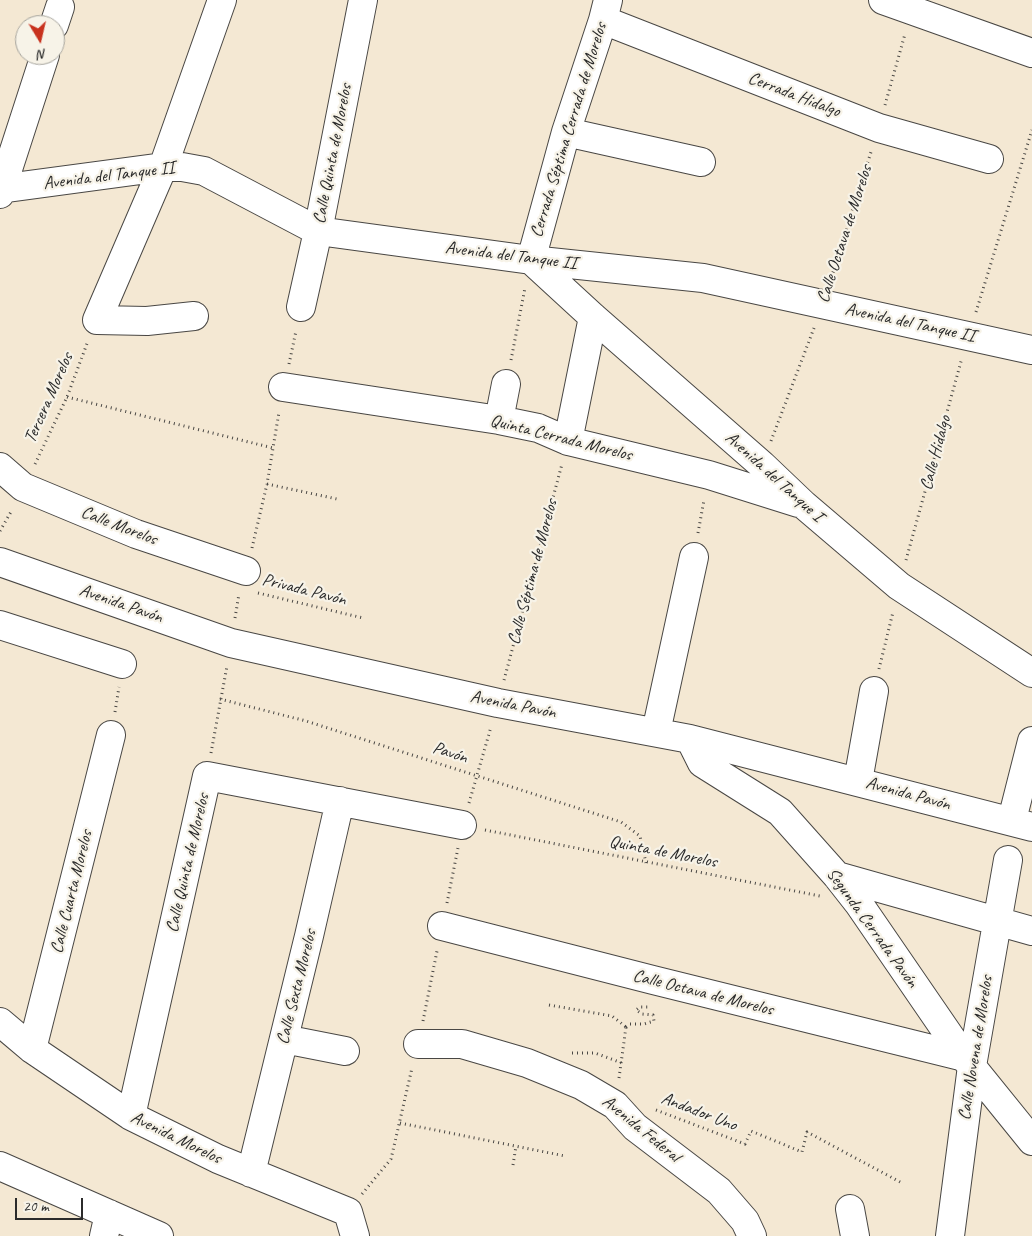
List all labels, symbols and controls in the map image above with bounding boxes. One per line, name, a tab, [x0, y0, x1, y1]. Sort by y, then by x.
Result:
north arrow	[15, 15, 65, 65]
street label: Cerrada Séptima Cerrada de Morelos	[526, 20, 612, 240]
text: N	[37, 45, 48, 63]
street label: Cerrada Hidalgo	[745, 68, 843, 122]
street label: Calle Quinta de Morelos	[309, 82, 357, 226]
street label: Avenida del Tanque II	[42, 157, 176, 195]
street label: Calle Octava de Morelos	[813, 162, 877, 306]
street label: Avenida del Tanque II	[444, 237, 578, 275]
street label: Avenida del Tanque II	[843, 299, 977, 347]
street label: Tercera Morelos	[20, 350, 78, 446]
street label: Quinta Cerrada Morelos	[488, 410, 634, 466]
street label: Calle Hidalgo	[916, 413, 956, 493]
street label: Avenida del Tanque I	[720, 427, 828, 527]
street label: Calle Séptima de Morelos	[503, 497, 563, 647]
street label: Calle Morelos	[78, 502, 160, 550]
street label: Privada Pavón	[260, 569, 348, 611]
street label: Avenida Pavón	[77, 580, 165, 628]
street label: Avenida Pavón	[468, 686, 558, 724]
street label: Pavón	[430, 737, 470, 769]
street label: Avenida Pavón	[863, 772, 953, 816]
street label: Calle Quinta de Morelos	[162, 791, 214, 935]
street label: Calle Cuarta Morelos	[46, 828, 98, 956]
street label: Quinta de Morelos	[607, 831, 719, 873]
street label: Segunda Cerrada Pavón	[821, 864, 923, 992]
street label: Calle Sexta Morelos	[272, 927, 322, 1047]
street label: Calle Octava de Morelos	[631, 965, 775, 1021]
street label: Calle Novena de Morelos	[954, 974, 998, 1122]
street label: Andador Uno	[658, 1088, 740, 1136]
street label: Avenida Federal	[597, 1091, 685, 1167]
street label: Avenida Morelos	[127, 1107, 225, 1169]
scale bar	[18, 1188, 85, 1220]
text: 20 m	[23, 1197, 49, 1216]

